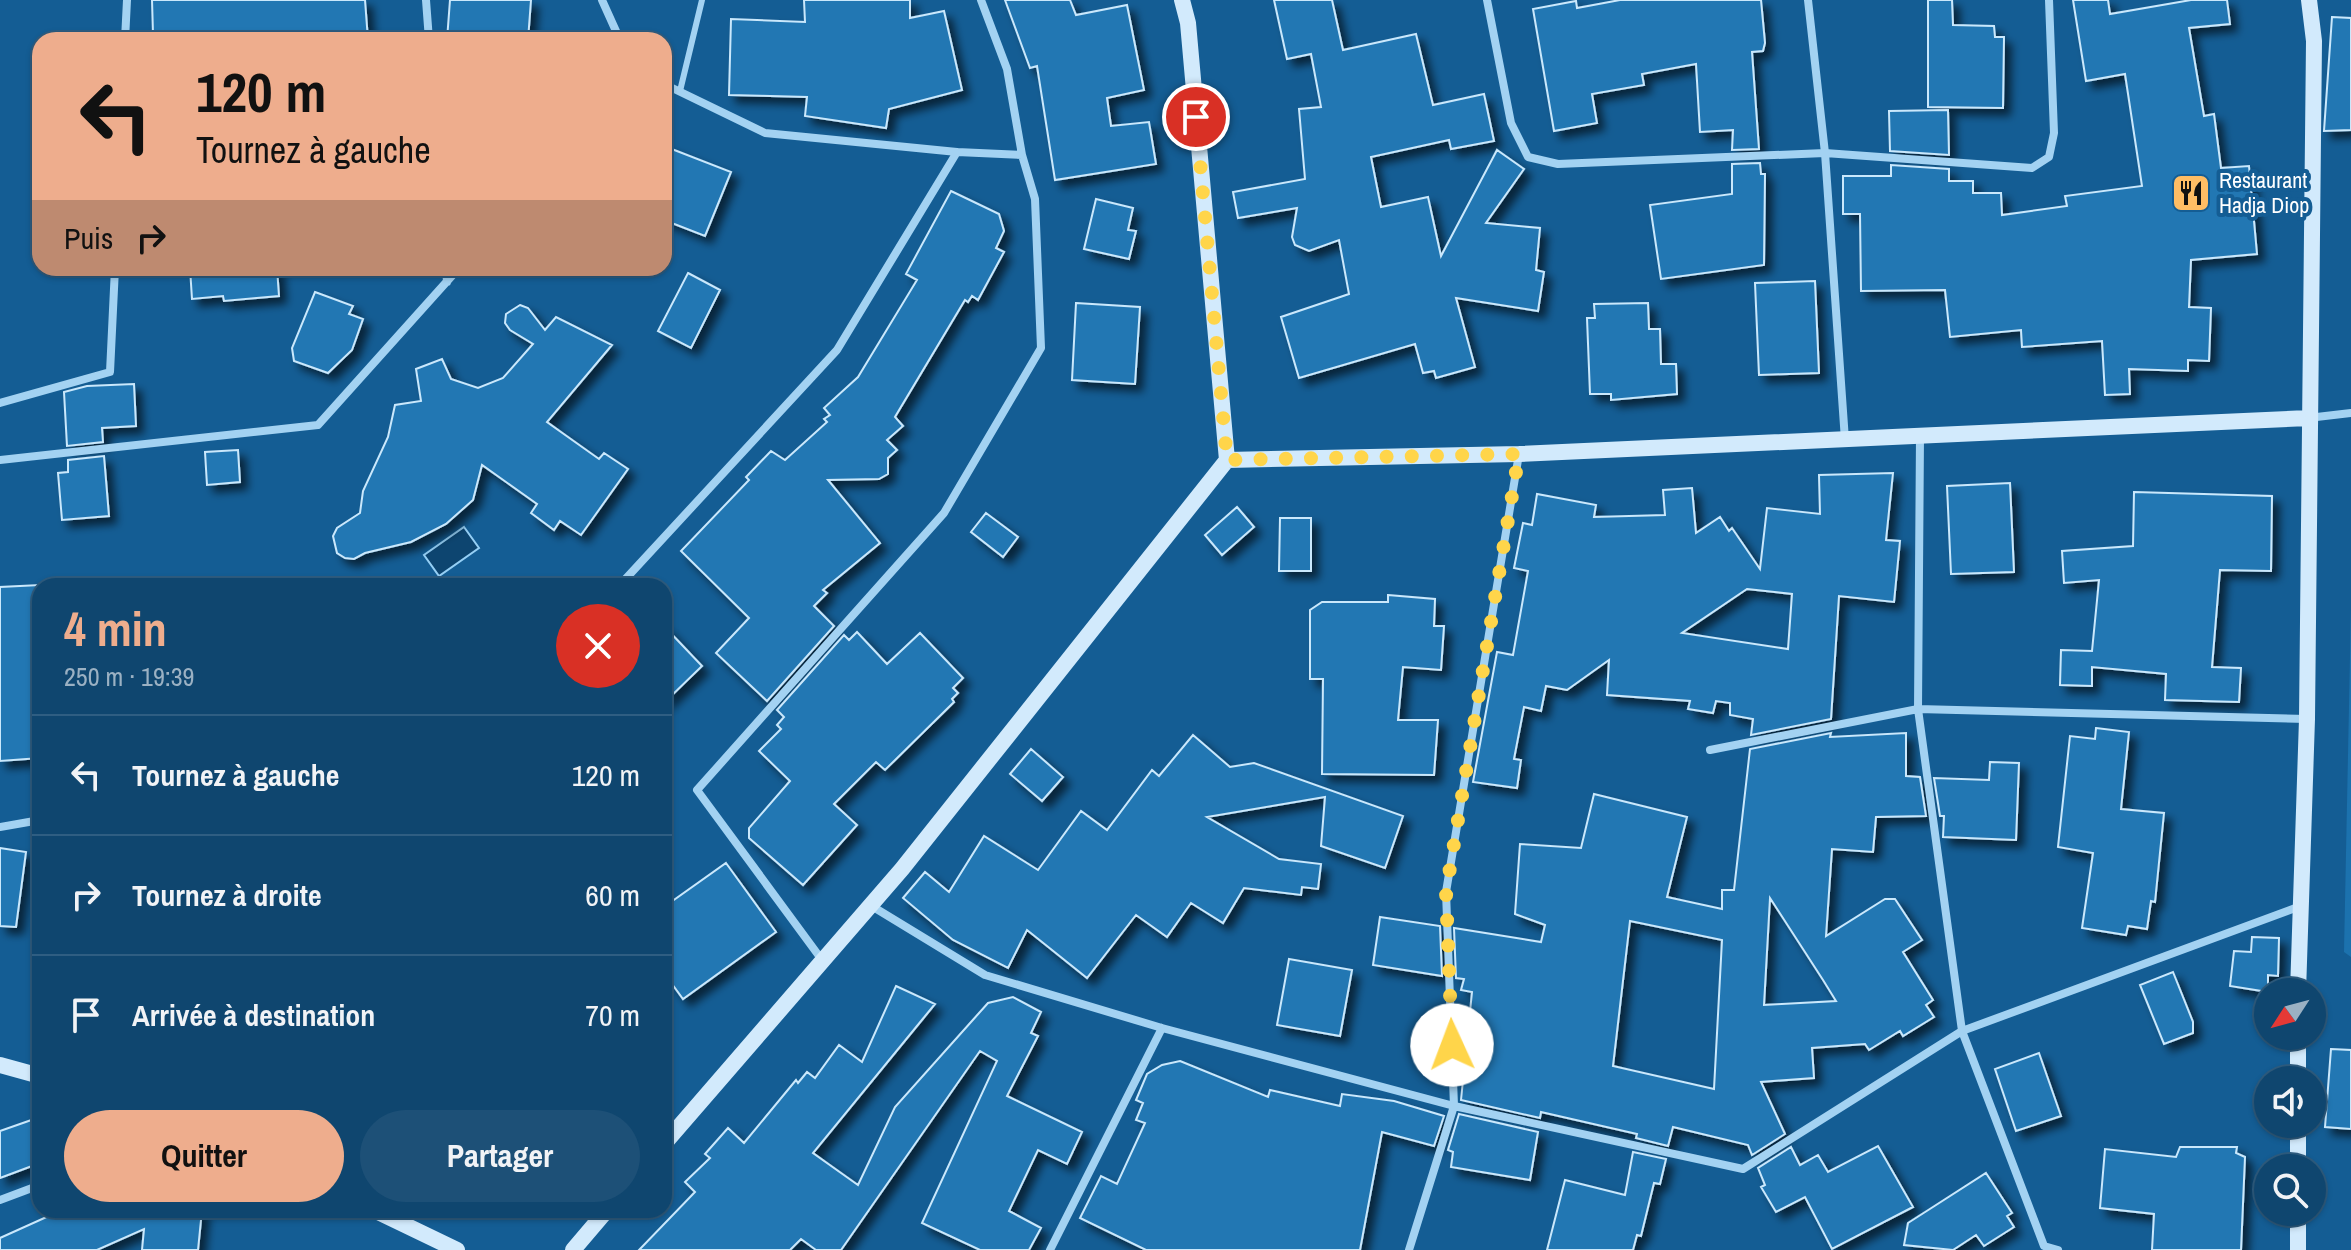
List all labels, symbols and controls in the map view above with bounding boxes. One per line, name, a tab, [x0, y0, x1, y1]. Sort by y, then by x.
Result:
text: 120 m	[196, 54, 326, 129]
icon: left	[64, 64, 168, 168]
pin	[1162, 83, 1230, 151]
icon: arrive	[1174, 95, 1218, 139]
text: Tournez à gauche	[196, 126, 431, 174]
place label: Restaurant Hadja Diop	[2219, 165, 2309, 220]
restaurant icon: Restaurant Hadja Diop	[2170, 172, 2212, 214]
icon: right	[129, 216, 173, 260]
text: Puis	[64, 218, 113, 258]
text: 4 min	[64, 596, 167, 661]
button: close	[556, 604, 640, 688]
text: 250 m · 19:39	[64, 659, 194, 694]
icon: left	[64, 753, 108, 797]
text: Tournez à gauche	[132, 755, 339, 795]
text: 120 m	[572, 755, 640, 795]
icon: right	[64, 873, 108, 917]
text: Tournez à droite	[132, 875, 322, 915]
text: 60 m	[585, 875, 640, 915]
north arrow	[2254, 978, 2326, 1050]
map controls	[2254, 978, 2326, 1226]
icon: arrive	[64, 993, 108, 1037]
text: Arrivée à destination	[132, 995, 375, 1035]
text: 70 m	[585, 995, 640, 1035]
position arrow	[1410, 1003, 1494, 1087]
button: sound	[2254, 1066, 2326, 1138]
button: Quitter	[64, 1110, 344, 1202]
button: Partager	[360, 1110, 640, 1202]
button: search	[2254, 1154, 2326, 1226]

